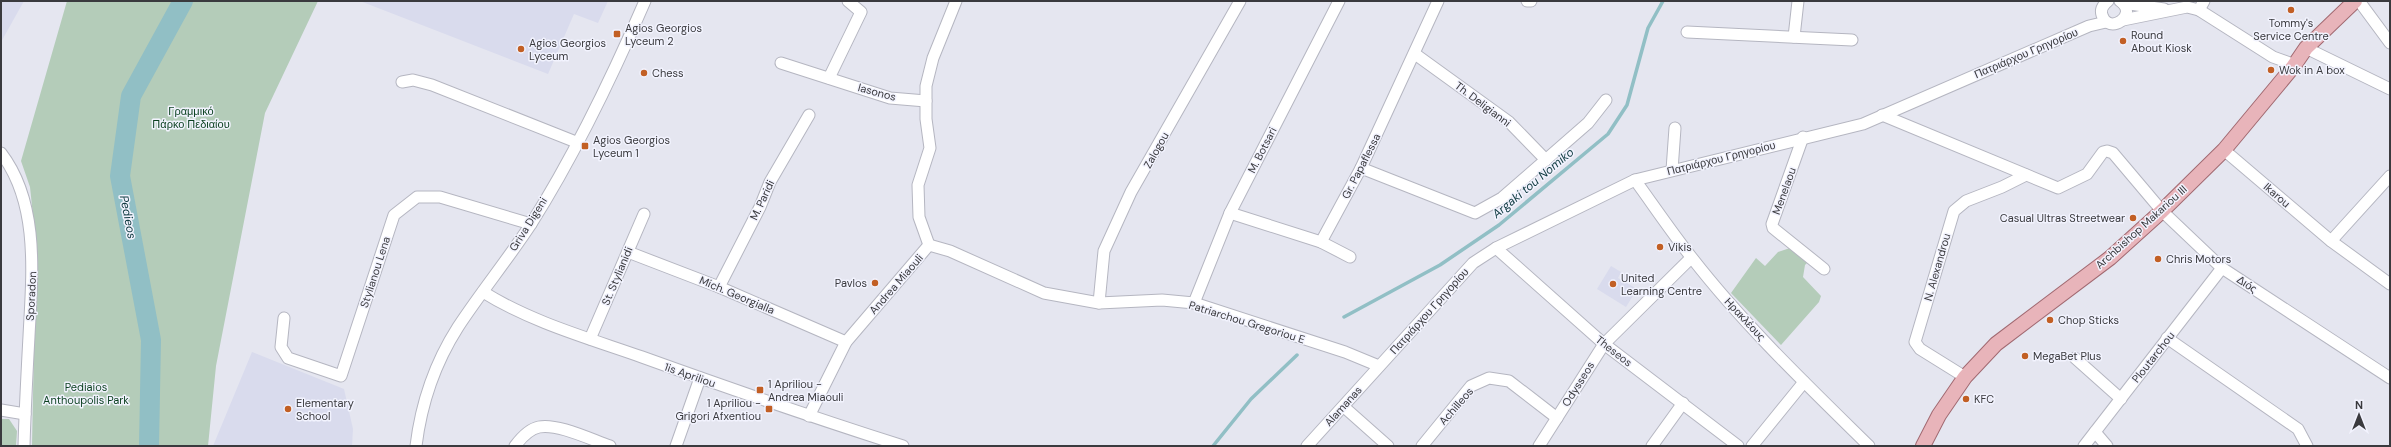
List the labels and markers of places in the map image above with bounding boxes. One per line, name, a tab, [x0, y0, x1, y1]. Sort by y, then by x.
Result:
marker: Tommy's Service Centre	[2286, 5, 2296, 15]
place label: Tommy's Service Centre	[2253, 16, 2329, 43]
place label: Agios Georgios Lyceum 2	[625, 21, 702, 48]
place label: Round About Kiosk	[2131, 28, 2192, 55]
marker: Agios Georgios Lyceum 2	[612, 29, 622, 39]
place label: Agios Georgios Lyceum	[529, 36, 606, 63]
marker: Round About Kiosk	[2118, 36, 2128, 46]
marker: Agios Georgios Lyceum	[516, 44, 526, 54]
place label: Wok in A box	[2279, 63, 2345, 77]
marker: Wok in A box	[2266, 65, 2276, 75]
place label: Chess	[652, 66, 684, 80]
marker: Chess	[639, 68, 649, 78]
place label: Agios Georgios Lyceum 1	[593, 133, 670, 160]
marker: Agios Georgios Lyceum 1	[580, 141, 590, 151]
place label: Casual Ultras Streetwear	[2000, 211, 2125, 225]
marker: Casual Ultras Streetwear	[2128, 213, 2138, 223]
place label: Vikis	[1668, 240, 1692, 254]
marker: Vikis	[1655, 242, 1665, 252]
place label: Chris Motors	[2166, 252, 2231, 266]
marker: Chris Motors	[2153, 254, 2163, 264]
place label: United Learning Centre	[1621, 271, 1702, 298]
place label: Pavlos	[835, 276, 867, 290]
marker: Pavlos	[870, 278, 880, 288]
marker: United Learning Centre	[1608, 279, 1618, 289]
place label: Chop Sticks	[2058, 313, 2119, 327]
marker: Chop Sticks	[2045, 315, 2055, 325]
place label: MegaBet Plus	[2033, 349, 2101, 363]
marker: MegaBet Plus	[2020, 351, 2030, 361]
place label: 1 Apriliou - Andrea Miaouli	[768, 377, 843, 404]
marker: 1 Apriliou - Andrea Miaouli	[755, 385, 765, 395]
place label: KFC	[1974, 392, 1994, 406]
marker: KFC	[1961, 394, 1971, 404]
place label: Elementary School	[296, 396, 354, 423]
place label: 1 Apriliou - Grigori Afxentiou	[675, 396, 761, 423]
marker: Elementary School	[283, 404, 293, 414]
marker: 1 Apriliou - Grigori Afxentiou	[764, 404, 774, 414]

